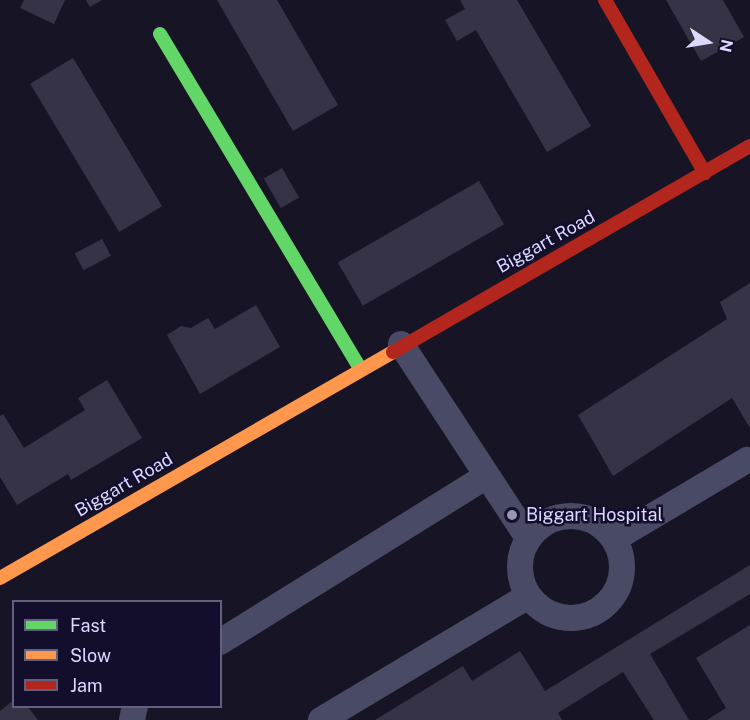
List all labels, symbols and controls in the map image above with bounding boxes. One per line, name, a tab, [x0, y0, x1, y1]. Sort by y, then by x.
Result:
north arrow	[678, 12, 738, 72]
text: N	[716, 38, 737, 54]
street label: Biggart Road	[493, 206, 599, 278]
street label: Biggart Road	[71, 448, 177, 522]
place label: Biggart Hospital	[526, 504, 663, 526]
marker: Biggart Hospital	[503, 506, 521, 524]
legend	[12, 600, 222, 708]
text: Fast	[70, 615, 106, 636]
text: Slow	[70, 645, 111, 666]
text: Jam	[70, 675, 103, 696]

